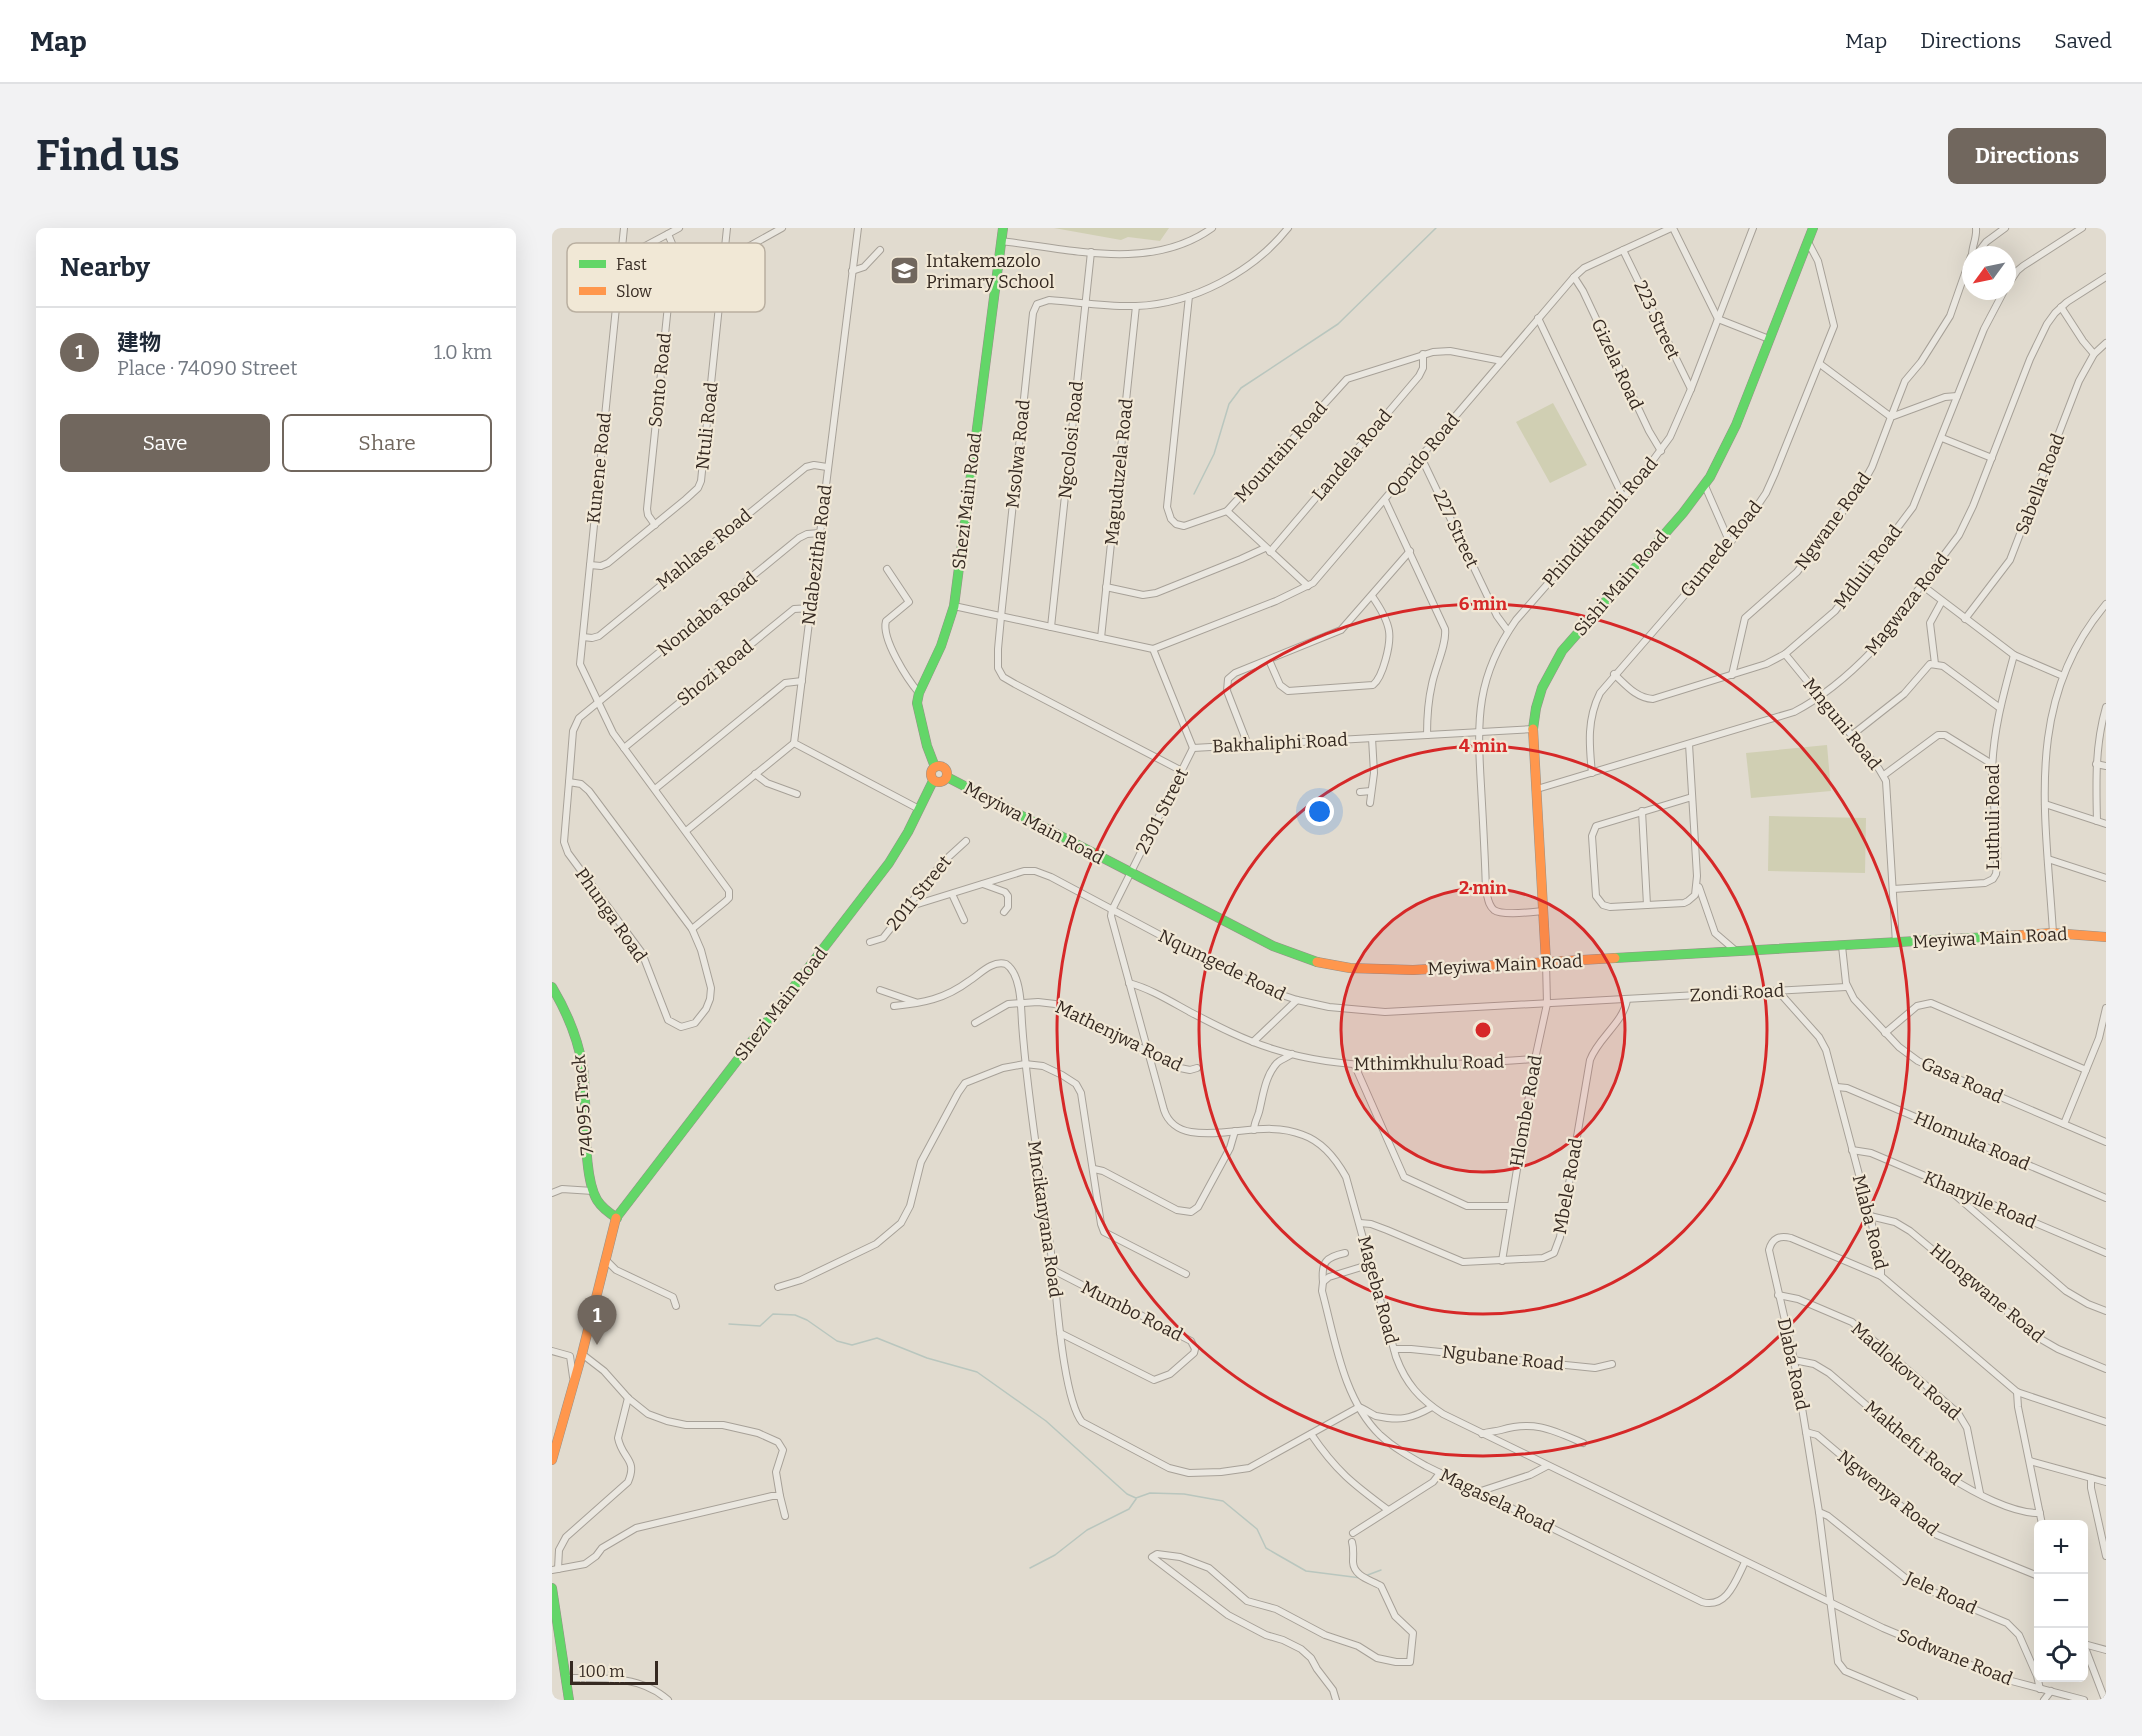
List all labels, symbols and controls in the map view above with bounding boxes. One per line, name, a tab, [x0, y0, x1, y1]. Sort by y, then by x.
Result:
text: Map	[30, 25, 87, 58]
text: Map	[1845, 28, 1887, 54]
text: Directions	[1920, 28, 2021, 54]
text: Saved	[2054, 28, 2112, 54]
button: Directions	[1948, 128, 2106, 184]
text: Find us	[36, 131, 180, 181]
legend	[567, 243, 765, 312]
north arrow	[1962, 246, 2016, 300]
place label: Intakemazolo Primary School	[926, 250, 1055, 293]
text: Nearby	[60, 252, 150, 283]
text: Fast	[616, 255, 647, 274]
school or university icon: Intakemazolo Primary School	[889, 255, 921, 287]
street label: 223 Street	[1629, 277, 1685, 363]
text: Slow	[616, 282, 652, 301]
street label: Gizela Road	[1586, 315, 1648, 413]
text: 建物	[117, 329, 161, 356]
street label: Sonto Road	[644, 331, 676, 428]
text: 1	[75, 340, 84, 364]
text: 1.0 km	[434, 340, 492, 364]
text: Place · 74090 Street	[117, 356, 297, 380]
street label: Ngcolosi Road	[1054, 380, 1088, 500]
street label: Ntuli Road	[691, 381, 723, 471]
street label: Maguduzela Road	[1100, 397, 1138, 547]
street label: Mountain Road	[1230, 397, 1332, 507]
street label: Msolwa Road	[1001, 398, 1035, 510]
street label: Landela Road	[1308, 405, 1397, 505]
street label: Qondo Road	[1382, 409, 1464, 501]
street label: Kunene Road	[582, 411, 616, 525]
button: Save	[60, 414, 270, 472]
button: Share	[282, 414, 492, 472]
street label: Sabella Road	[2011, 430, 2069, 538]
street label: Shezi Main Road	[948, 431, 986, 571]
street label: Phindikhambi Road	[1538, 453, 1662, 591]
street label: Ngwane Road	[1790, 468, 1876, 574]
street label: Ndabezitha Road	[797, 483, 837, 627]
street label: 227 Street	[1429, 487, 1484, 572]
street label: Gumede Road	[1675, 496, 1767, 602]
street label: Mahlase Road	[652, 504, 756, 594]
street label: Mdluli Road	[1829, 520, 1907, 613]
street label: Sishi Main Road	[1569, 525, 1673, 640]
street label: Magwaza Road	[1860, 548, 1954, 660]
street label: Nondaba Road	[653, 567, 762, 661]
text: 6 min	[1459, 593, 1508, 615]
street label: Shozi Road	[672, 635, 758, 711]
street label: Mnguni Road	[1798, 674, 1886, 774]
street label: Bakhaliphi Road	[1212, 728, 1349, 758]
text: 4 min	[1459, 735, 1508, 757]
street label: 2301 Street	[1131, 764, 1193, 858]
street label: Luthuli Road	[1982, 764, 2004, 870]
street label: Meyiwa Main Road	[960, 777, 1108, 869]
your location	[1305, 797, 1334, 826]
street label: 2011 Street	[882, 851, 956, 935]
street label: Phunga Road	[570, 864, 652, 967]
text: 2 min	[1459, 877, 1507, 899]
street label: Meyiwa Main Road	[1912, 923, 2068, 953]
street label: Nqumgede Road	[1155, 925, 1289, 1005]
street label: Shezi Main Road	[730, 943, 832, 1065]
street label: Meyiwa Main Road	[1427, 950, 1583, 980]
street label: Zondi Road	[1689, 980, 1785, 1006]
street label: Mathenjwa Road	[1052, 996, 1186, 1076]
centre of rings	[1473, 1020, 1493, 1040]
street label: Mthimkhulu Road	[1353, 1051, 1505, 1075]
street label: Gasa Road	[1918, 1052, 2007, 1108]
street label: 74095 Track	[568, 1053, 598, 1156]
street label: Hlombe Road	[1505, 1053, 1547, 1169]
street label: Hlomuka Road	[1911, 1107, 2034, 1175]
street label: Mbele Road	[1549, 1136, 1587, 1236]
street label: Mncikanyana Road	[1023, 1139, 1067, 1299]
street label: Khanyile Road	[1920, 1166, 2040, 1234]
street label: Mlaba Road	[1848, 1172, 1892, 1272]
street label: Mageba Road	[1353, 1233, 1403, 1347]
street label: Hlongwane Road	[1925, 1239, 2049, 1347]
street label: Mumbo Road	[1078, 1276, 1187, 1346]
pin: 1	[578, 1296, 616, 1345]
street label: Dlaba Road	[1772, 1316, 1814, 1412]
street label: Madlokovu Road	[1847, 1317, 1966, 1425]
street label: Ngubane Road	[1441, 1341, 1565, 1375]
street label: Makhefu Road	[1860, 1396, 1966, 1490]
street label: Ngwenya Road	[1833, 1446, 1943, 1541]
street label: Magasela Road	[1436, 1464, 1558, 1538]
map controls	[2034, 1520, 2088, 1682]
button: +	[2034, 1520, 2088, 1574]
street label: Jele Road	[1901, 1566, 1981, 1619]
button: −	[2034, 1574, 2088, 1628]
street label: Sodwane Road	[1894, 1624, 2016, 1690]
button: locate	[2034, 1628, 2088, 1682]
scale bar	[570, 1658, 658, 1686]
text: 100 m	[579, 1662, 624, 1681]

